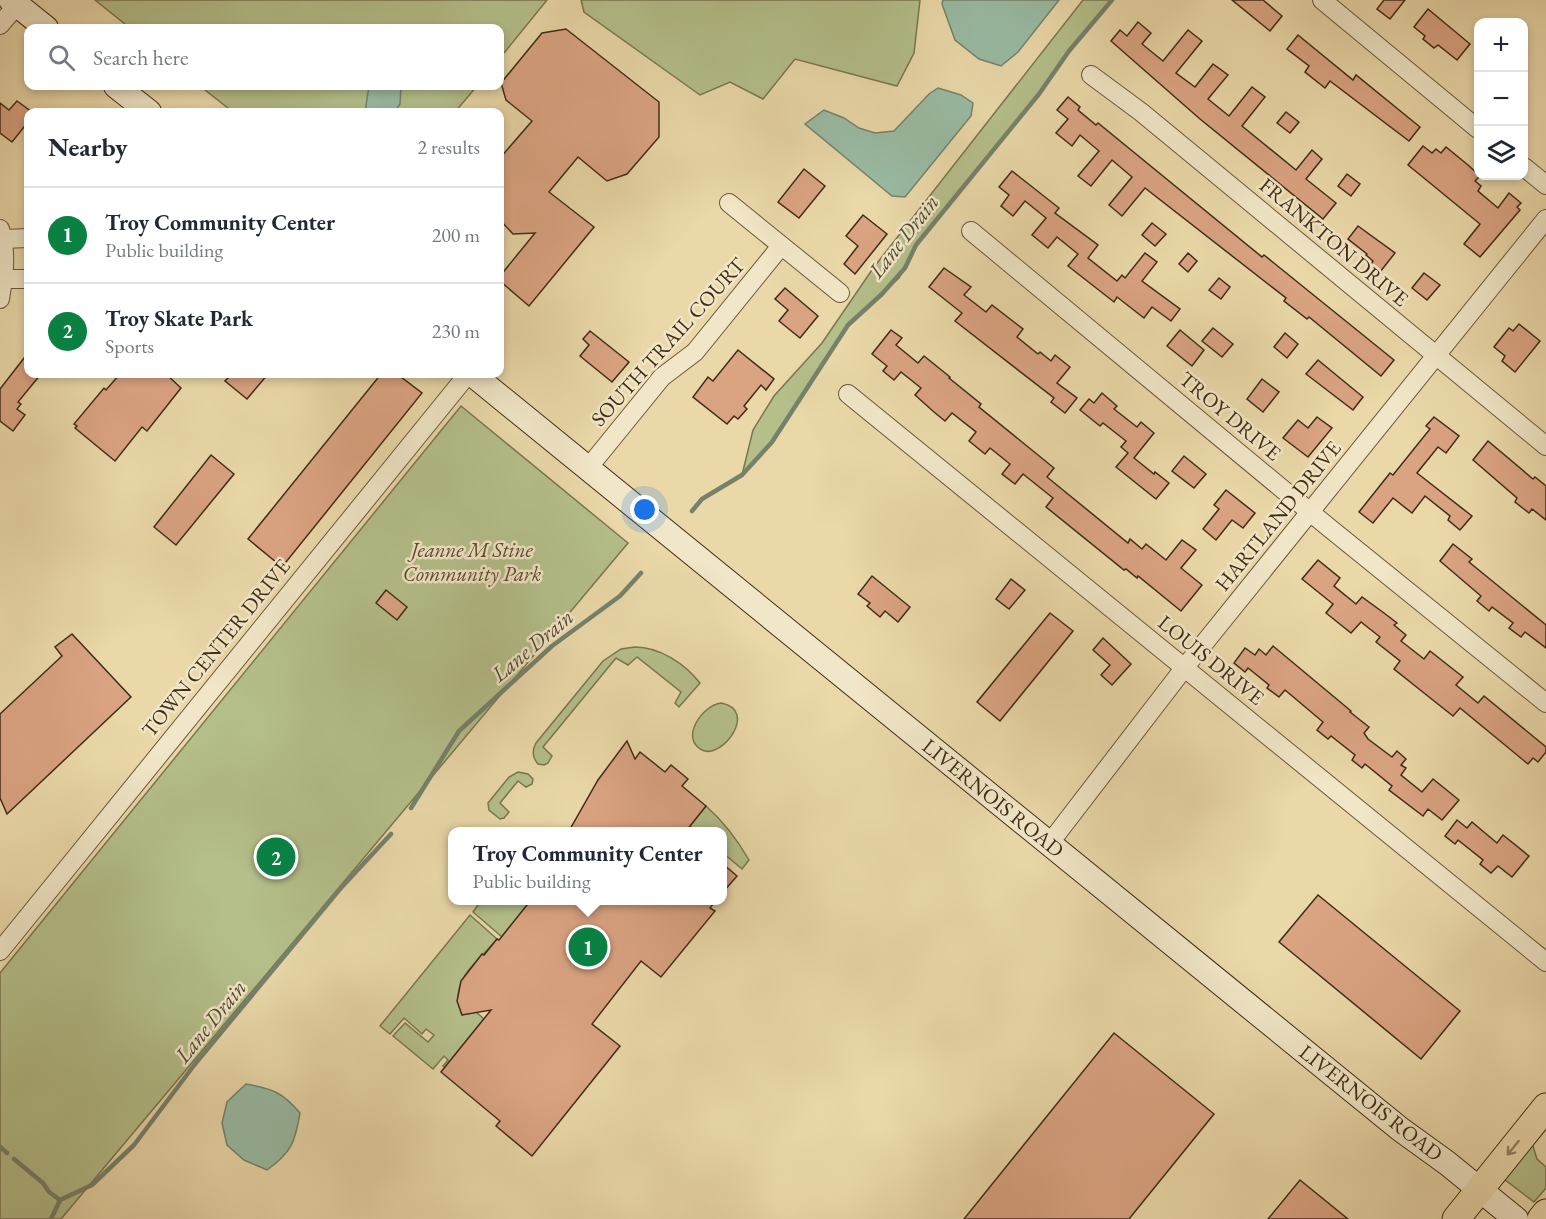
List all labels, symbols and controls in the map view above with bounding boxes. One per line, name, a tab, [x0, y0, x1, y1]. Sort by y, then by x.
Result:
map controls	[1474, 18, 1528, 180]
button: +	[1474, 18, 1528, 72]
search box	[24, 24, 504, 90]
icon: search	[45, 41, 78, 74]
text: Search here	[93, 43, 188, 72]
button: −	[1474, 72, 1528, 126]
button: layers	[1474, 126, 1528, 180]
text: Nearby	[48, 130, 128, 164]
text: 2 results	[417, 134, 480, 160]
street label: FRANKTON DRIVE	[1254, 171, 1415, 312]
water label: Lane Drain	[861, 188, 945, 285]
text: Troy Community Center	[105, 208, 335, 237]
text: 1	[62, 222, 73, 248]
text: 200 m	[432, 222, 480, 248]
text: Public building	[105, 237, 223, 263]
street label: SOUTH TRAIL COURT	[585, 251, 751, 432]
text: Troy Skate Park	[105, 304, 253, 333]
text: 2	[62, 318, 73, 344]
text: 230 m	[432, 318, 480, 344]
text: Sports	[105, 333, 154, 359]
street label: TROY DRIVE	[1174, 365, 1287, 466]
street label: HARTLAND DRIVE	[1209, 435, 1347, 596]
your location	[630, 495, 659, 524]
park label: Jeanne M Stine Community Park	[403, 536, 542, 587]
street label: TOWN CENTER DRIVE	[135, 553, 296, 742]
water label: Lane Drain	[484, 603, 579, 689]
street label: LOUIS DRIVE	[1153, 609, 1270, 711]
street label: LIVERNOIS ROAD	[917, 732, 1070, 863]
popup	[448, 827, 727, 905]
pin: 2	[256, 834, 296, 880]
text: Troy Community Center	[473, 839, 703, 868]
text: Public building	[473, 868, 591, 894]
pin: 1	[568, 924, 608, 970]
water label: Lane Drain	[167, 974, 253, 1070]
street label: LIVERNOIS ROAD	[1294, 1038, 1449, 1167]
one-way arrow	[1506, 1140, 1519, 1156]

